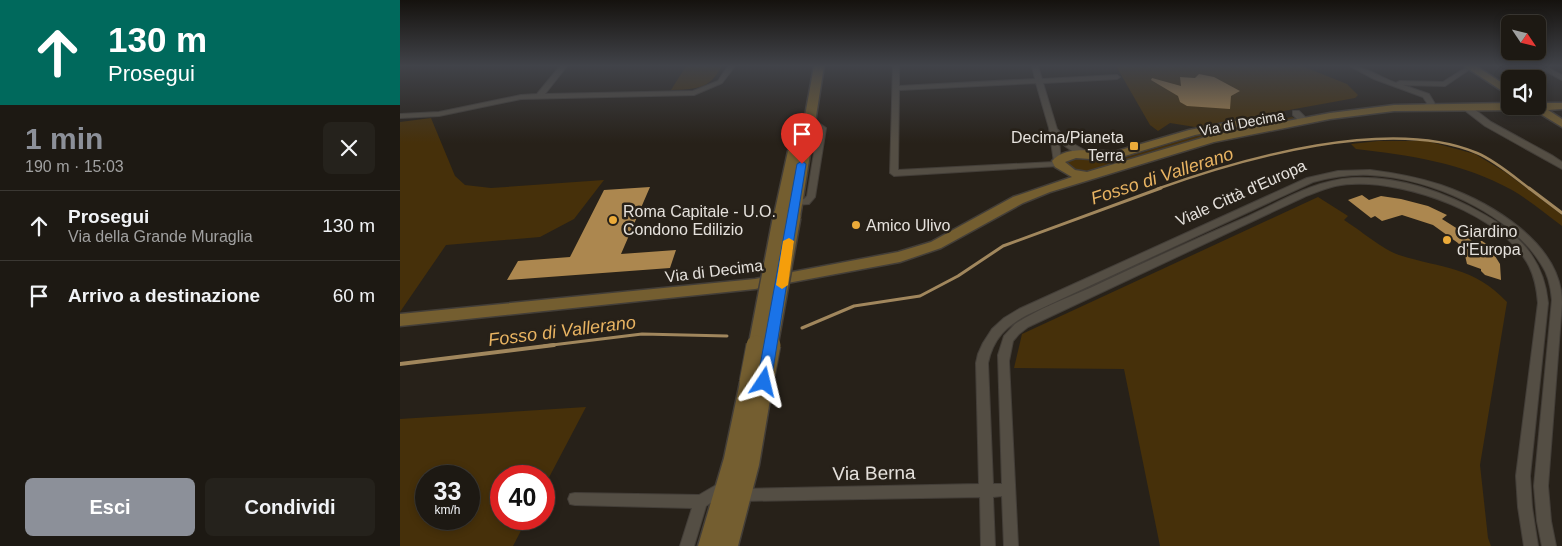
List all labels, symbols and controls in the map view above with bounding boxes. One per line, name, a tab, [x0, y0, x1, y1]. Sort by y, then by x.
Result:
north arrow	[1501, 15, 1546, 60]
map controls	[1501, 15, 1546, 115]
icon: ahead	[25, 20, 90, 85]
text: 130 m	[108, 20, 207, 59]
text: Prosegui	[108, 61, 195, 86]
button: sound	[1501, 70, 1546, 115]
street label: Via di Decima	[1198, 107, 1286, 139]
pin	[781, 113, 823, 164]
icon: arrive	[788, 120, 816, 148]
text: 1 min	[25, 122, 103, 155]
button: close	[323, 122, 375, 174]
place label: Decima/Pianeta Terra	[1011, 129, 1124, 164]
marker: Decima/Pianeta Terra	[1128, 140, 1140, 152]
water label: Fosso di Vallerano	[1088, 144, 1236, 208]
street label: Viale Città d'Europa	[1173, 157, 1309, 229]
text: 190 m · 15:03	[25, 158, 124, 175]
place label: Roma Capitale - U.O. Condono Edilizio	[623, 203, 776, 238]
text: Prosegui	[68, 206, 149, 227]
icon: ahead	[25, 212, 53, 240]
marker: Roma Capitale - U.O. Condono Edilizio	[607, 214, 619, 226]
text: 130 m	[322, 215, 375, 236]
place label: Amico Ulivo	[866, 217, 951, 234]
marker: Amico Ulivo	[850, 219, 862, 231]
place label: Giardino d'Europa	[1457, 223, 1521, 258]
text: Via della Grande Muraglia	[68, 228, 253, 245]
marker: Giardino d'Europa	[1441, 234, 1453, 246]
street label: Via di Decima	[664, 257, 764, 285]
icon: arrive	[25, 282, 53, 310]
text: Arrivo a destinazione	[68, 285, 260, 306]
text: 60 m	[333, 285, 375, 306]
water label: Fosso di Vallerano	[487, 312, 637, 350]
position arrow	[737, 355, 789, 407]
street label: Via Berna	[832, 462, 916, 484]
speed limit sign: 40	[490, 465, 555, 530]
text: 33	[434, 477, 461, 505]
button: Esci	[25, 478, 195, 536]
button: Condividi	[205, 478, 375, 536]
text: km/h	[434, 503, 461, 517]

